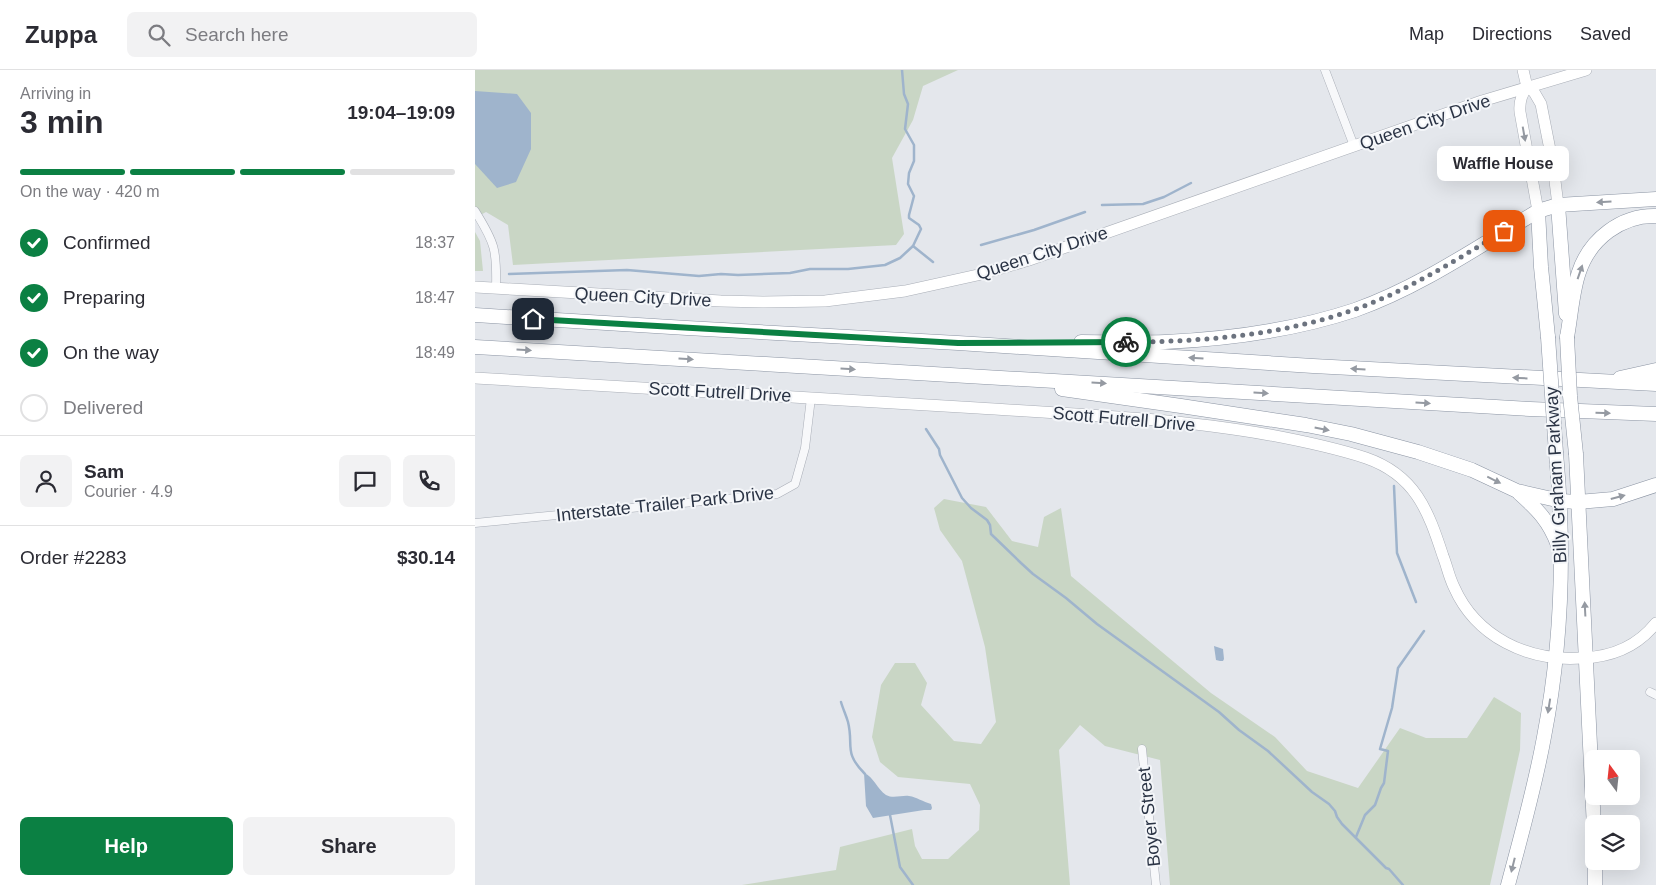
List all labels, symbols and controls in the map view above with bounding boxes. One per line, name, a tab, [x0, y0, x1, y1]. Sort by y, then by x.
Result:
search box	[127, 12, 477, 57]
text: Zuppa	[25, 21, 97, 48]
icon: search	[145, 21, 173, 49]
text: Search here	[185, 24, 289, 45]
text: Map	[1409, 24, 1444, 44]
text: Directions	[1472, 24, 1552, 44]
text: Saved	[1580, 24, 1631, 44]
text: Arriving in	[20, 85, 91, 102]
street label: Queen City Drive	[1357, 90, 1493, 154]
text: 19:04–19:09	[347, 102, 455, 123]
text: 3 min	[20, 104, 104, 140]
one-way arrow	[1521, 126, 1529, 142]
callout: Waffle House	[1438, 146, 1570, 181]
text: Waffle House	[1453, 155, 1553, 172]
text: On the way · 420 m	[20, 183, 160, 200]
one-way arrow	[1595, 198, 1611, 206]
pin	[1483, 210, 1525, 252]
icon: bag	[1490, 217, 1518, 245]
street label: Queen City Drive	[974, 222, 1110, 284]
icon: check	[20, 229, 48, 257]
text: Confirmed	[63, 232, 151, 253]
text: 18:37	[415, 234, 455, 251]
one-way arrow	[1576, 265, 1584, 280]
street label: Queen City Drive	[574, 283, 712, 311]
icon: check	[20, 284, 48, 312]
text: Preparing	[63, 287, 145, 308]
text: 18:47	[415, 289, 455, 306]
pin	[512, 298, 554, 340]
icon: home	[519, 305, 547, 333]
courier	[1101, 317, 1151, 367]
icon: bike	[1112, 328, 1140, 356]
icon: check	[20, 339, 48, 367]
text: On the way	[63, 342, 159, 363]
text: 18:49	[415, 344, 455, 361]
one-way arrow	[516, 346, 532, 354]
one-way arrow	[1187, 354, 1203, 362]
one-way arrow	[678, 356, 694, 364]
one-way arrow	[1349, 365, 1365, 373]
one-way arrow	[840, 366, 856, 374]
one-way arrow	[1512, 373, 1528, 381]
street label: Scott Futrell Drive	[648, 378, 792, 406]
one-way arrow	[1091, 380, 1107, 388]
street label: Billy Graham Parkway	[1541, 386, 1571, 564]
one-way arrow	[1253, 390, 1269, 398]
text: Delivered	[63, 397, 143, 418]
one-way arrow	[1415, 399, 1431, 407]
street label: Scott Futrell Drive	[1052, 403, 1196, 435]
one-way arrow	[1595, 409, 1611, 417]
one-way arrow	[1315, 425, 1331, 433]
button: person	[20, 455, 72, 507]
button: chat	[339, 455, 391, 507]
button: phone	[403, 455, 455, 507]
text: Sam	[84, 461, 124, 482]
one-way arrow	[1487, 476, 1502, 484]
text: Courier · 4.9	[84, 483, 173, 500]
street label: Interstate Trailer Park Drive	[555, 483, 775, 525]
one-way arrow	[1610, 493, 1626, 501]
text: Order #2283	[20, 547, 127, 568]
text: $30.14	[397, 547, 455, 568]
one-way arrow	[1580, 601, 1588, 617]
one-way arrow	[1545, 699, 1553, 715]
north arrow	[1585, 750, 1640, 805]
map controls	[1585, 750, 1640, 870]
street label: Boyer Street	[1134, 766, 1164, 868]
button: layers	[1585, 815, 1640, 870]
button: Help	[20, 817, 233, 875]
button: Share	[243, 817, 455, 875]
one-way arrow	[1509, 857, 1517, 872]

